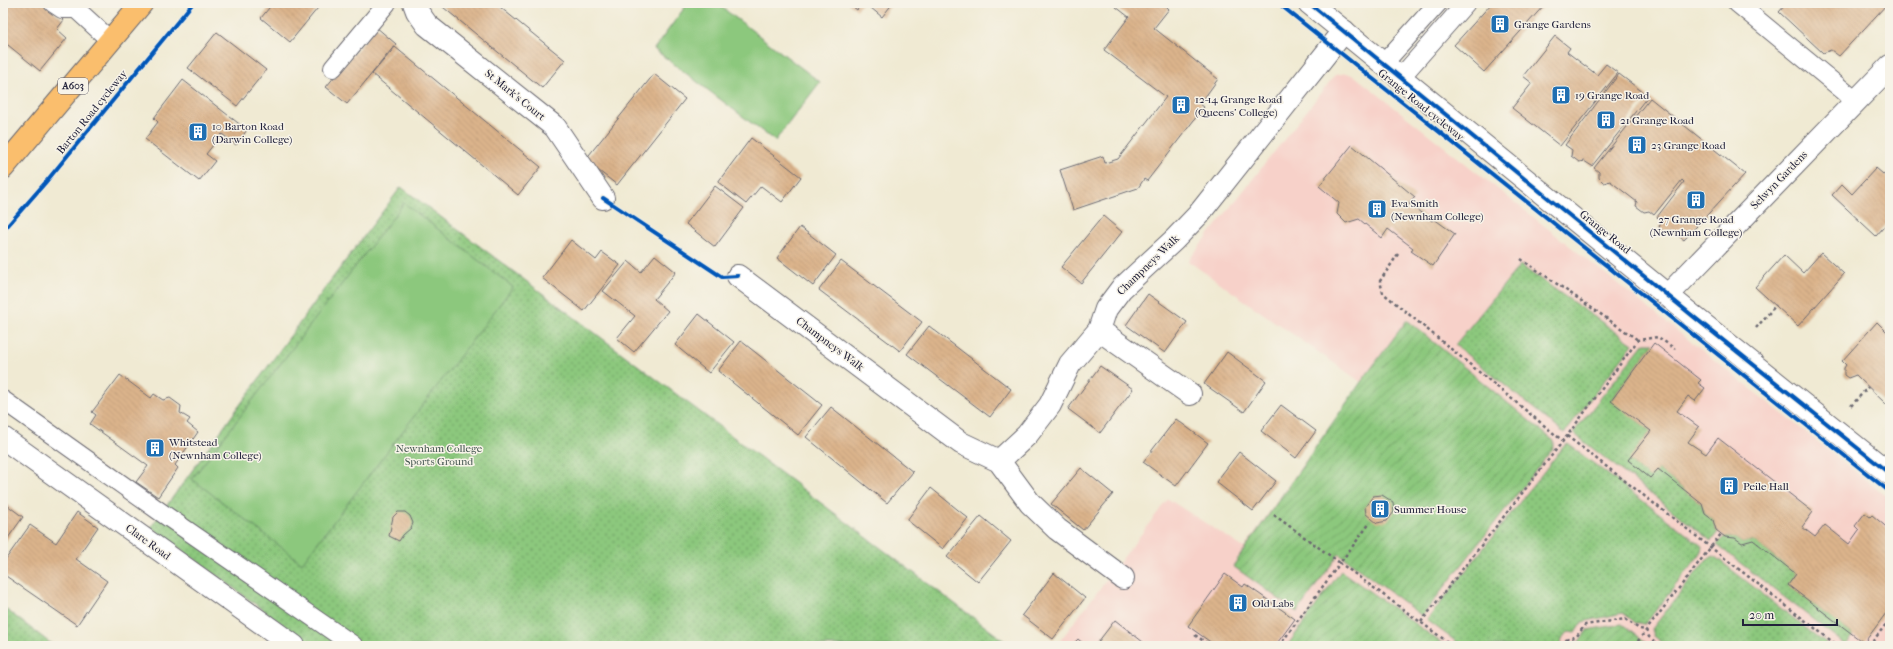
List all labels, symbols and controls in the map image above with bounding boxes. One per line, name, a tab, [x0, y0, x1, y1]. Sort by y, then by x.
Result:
building icon: Grange Gardens	[1489, 13, 1511, 35]
place label: Grange Gardens	[1514, 18, 1591, 31]
street label: Barton Road cycleway	[54, 66, 131, 157]
street label: Grange Road cycleway	[1375, 66, 1468, 144]
street label: St Mark's Court	[482, 67, 548, 123]
road number: A603	[58, 78, 88, 94]
building icon: 19 Grange Road	[1550, 84, 1572, 106]
place label: 19 Grange Road	[1575, 89, 1650, 102]
place label: 12-14 Grange Road (Queens' College)	[1195, 93, 1283, 119]
building icon: 12-14 Grange Road (Queens' College)	[1170, 94, 1192, 116]
building icon: 21 Grange Road	[1595, 109, 1617, 131]
place label: 21 Grange Road	[1620, 114, 1695, 127]
place label: 10 Barton Road (Darwin College)	[212, 120, 292, 146]
building icon: 10 Barton Road (Darwin College)	[187, 121, 209, 143]
building icon: 23 Grange Road	[1626, 134, 1648, 156]
place label: 23 Grange Road	[1651, 139, 1727, 152]
street label: Selwyn Gardens	[1748, 148, 1810, 212]
building icon: 27 Grange Road (Newnham College)	[1685, 189, 1707, 211]
place label: Eva Smith (Newnham College)	[1391, 197, 1484, 223]
building icon: Eva Smith (Newnham College)	[1366, 198, 1388, 220]
street label: Grange Road	[1577, 207, 1634, 257]
place label: 27 Grange Road (Newnham College)	[1650, 213, 1742, 239]
street label: Champneys Walk	[1114, 232, 1182, 298]
street label: Champneys Walk	[794, 314, 867, 374]
place label: Whitstead (Newnham College)	[168, 436, 262, 462]
building icon: Whitstead (Newnham College)	[144, 437, 166, 459]
park label: Newnham College Sports Ground	[396, 442, 483, 468]
building icon: Peile Hall	[1718, 475, 1740, 497]
place label: Peile Hall	[1743, 480, 1789, 493]
building icon: Summer House	[1369, 498, 1391, 520]
place label: Summer House	[1394, 503, 1467, 516]
street label: Clare Road	[123, 521, 174, 563]
building icon: Old Labs	[1227, 592, 1249, 614]
place label: Old Labs	[1252, 597, 1294, 610]
scale bar	[1743, 601, 1837, 627]
text: 20 m	[1749, 608, 1774, 622]

